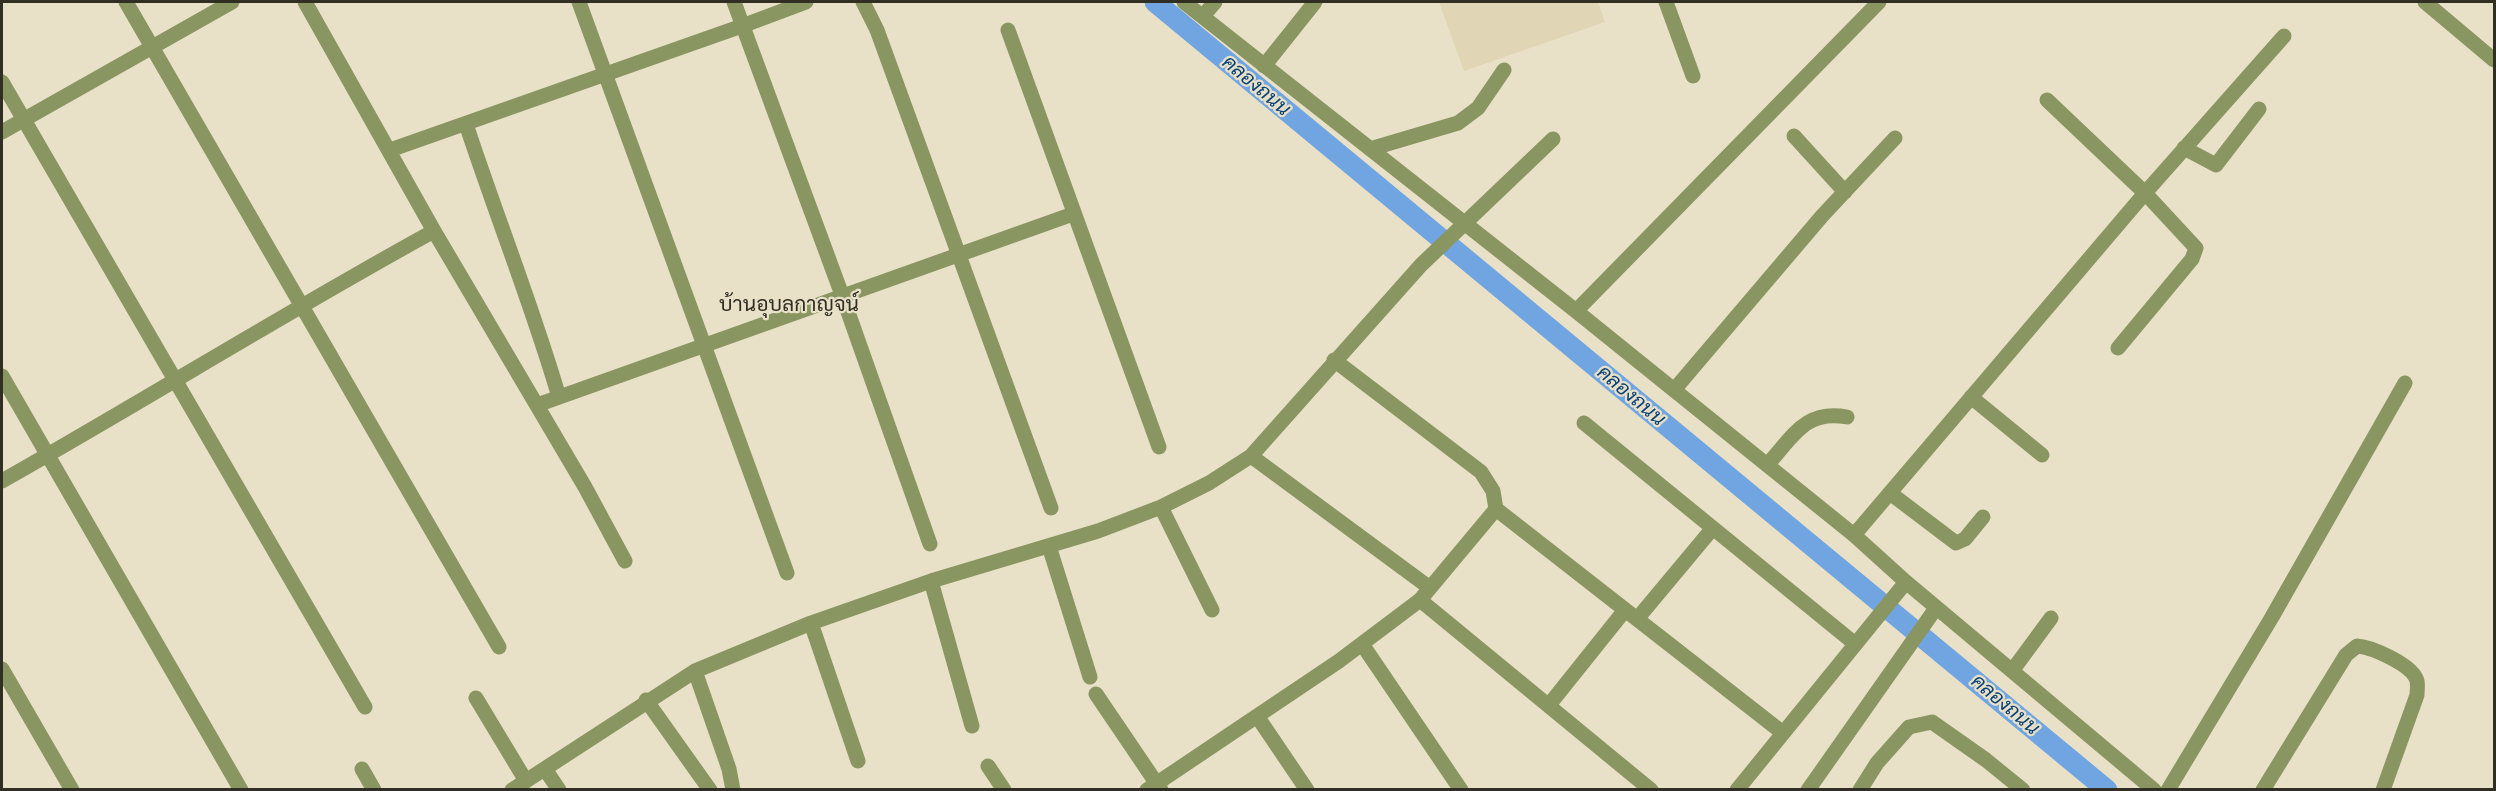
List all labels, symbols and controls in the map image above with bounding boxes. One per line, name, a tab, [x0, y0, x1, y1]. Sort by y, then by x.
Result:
water label: คลองถนน	[1217, 51, 1295, 121]
district label: บ้านอุบลกาญจน์	[719, 292, 859, 318]
water label: คลองถนน	[1592, 361, 1670, 431]
water label: คลองถนน	[1966, 670, 2044, 740]

